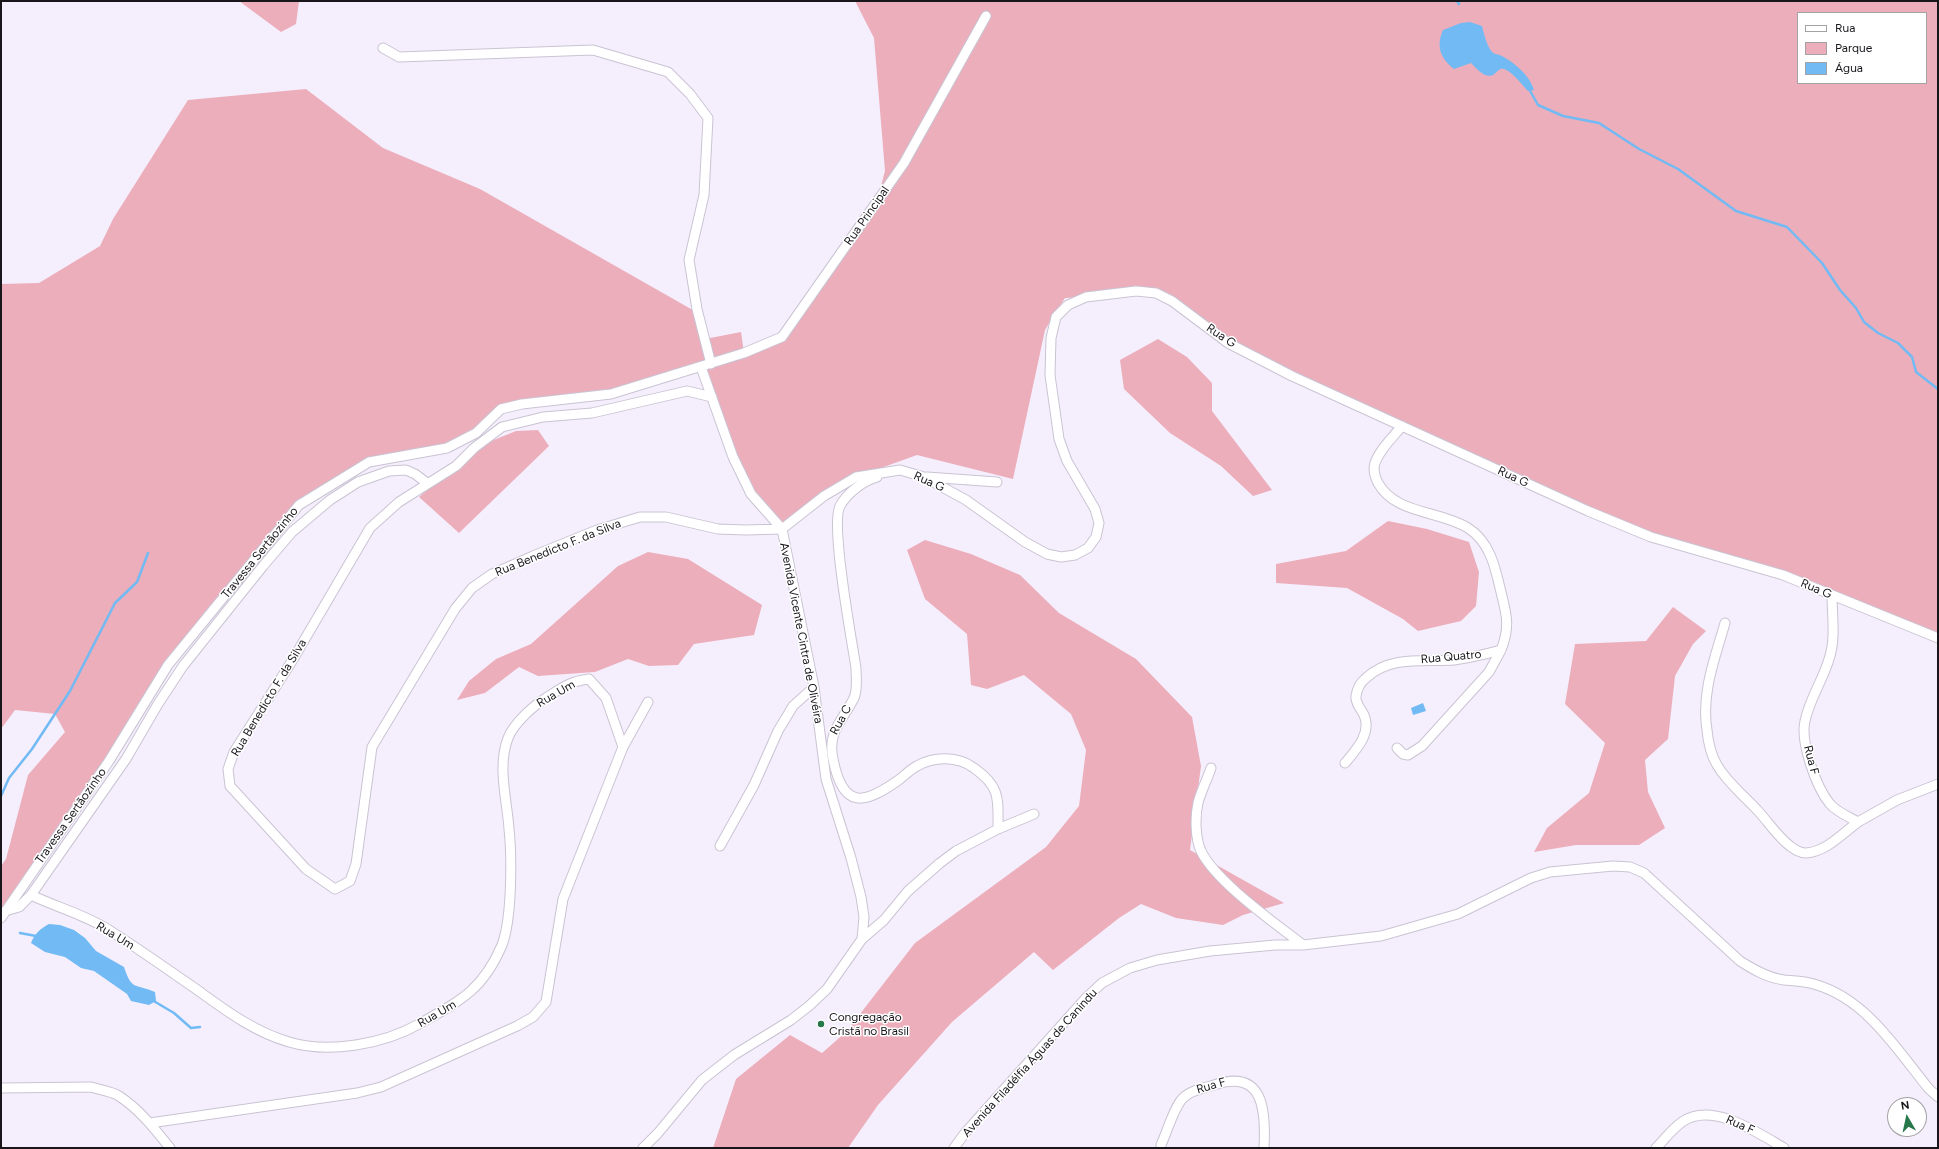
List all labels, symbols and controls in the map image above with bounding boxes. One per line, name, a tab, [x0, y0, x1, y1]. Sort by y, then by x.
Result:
legend	[1797, 12, 1927, 84]
text: Rua	[1835, 21, 1855, 35]
text: Parque	[1835, 41, 1872, 55]
text: Água	[1835, 61, 1863, 75]
street label: Rua Principal	[841, 184, 893, 248]
street label: Rua G	[1204, 321, 1238, 351]
street label: Rua G	[1495, 464, 1531, 490]
street label: Rua G	[911, 469, 947, 495]
street label: Travessa Sertãozinho	[219, 504, 301, 602]
street label: Rua Benedicto F. da Silva	[493, 516, 623, 580]
street label: Avenida Vicente Cintra de Olivéira	[776, 541, 826, 725]
street label: Rua G	[1798, 576, 1834, 602]
street label: Rua Benedicto F. da Silva	[228, 637, 310, 759]
street label: Rua Quatro	[1420, 647, 1482, 667]
street label: Rua Um	[534, 677, 578, 711]
street label: Rua C	[827, 703, 855, 737]
street label: Rua F	[1800, 744, 1822, 776]
street label: Travessa Sertãozinho	[33, 765, 109, 867]
street label: Rua Um	[93, 919, 137, 953]
street label: Avenida Filadélfia Águas de Canindu	[960, 986, 1100, 1140]
street label: Rua Um	[415, 997, 459, 1031]
place label: Congregação Cristã no Brasil	[829, 1010, 909, 1038]
marker: Congregação Cristã no Brasil	[816, 1019, 826, 1029]
street label: Rua F	[1195, 1075, 1227, 1097]
north arrow	[1887, 1097, 1927, 1137]
text: N	[1900, 1099, 1910, 1113]
street label: Rua F	[1723, 1112, 1757, 1138]

